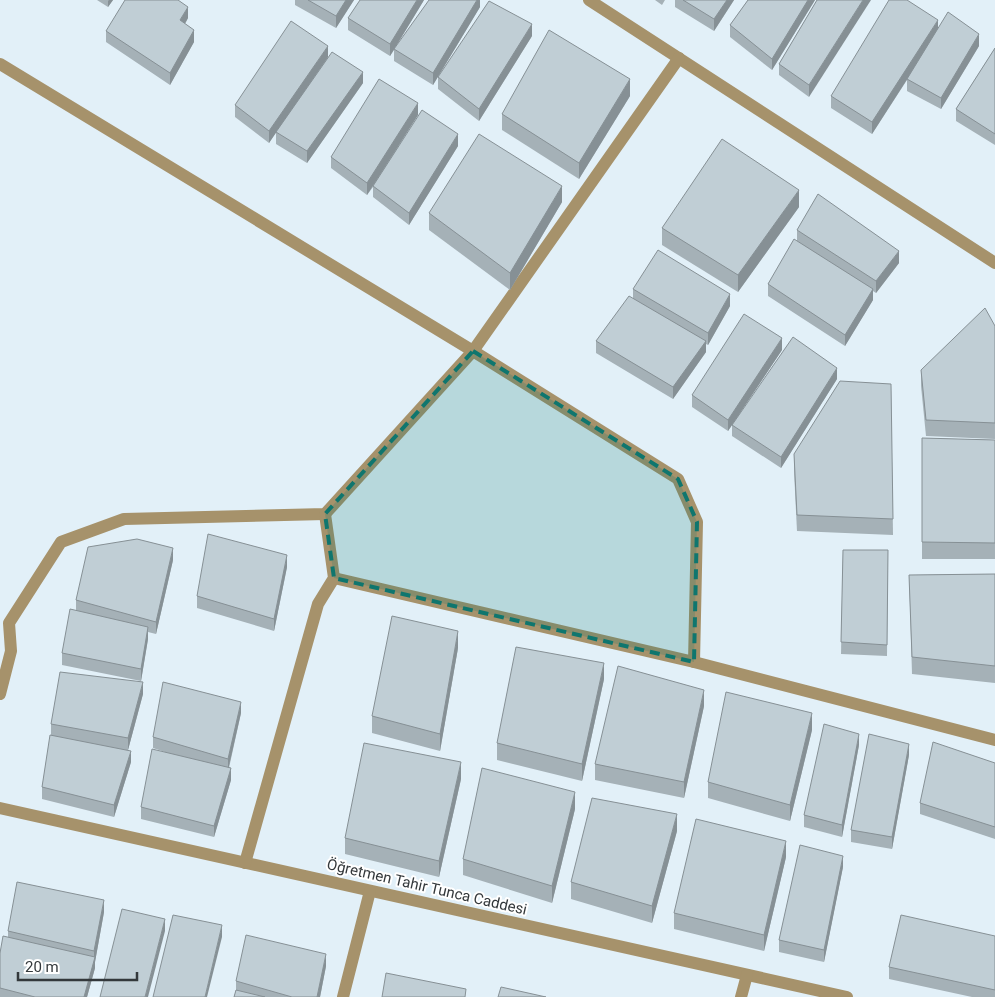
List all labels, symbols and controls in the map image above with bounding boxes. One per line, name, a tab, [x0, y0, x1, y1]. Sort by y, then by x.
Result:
street label: Öğretmen Tahir Tunca Caddesi	[325, 855, 529, 919]
scale bar	[18, 950, 136, 982]
text: 20 m	[25, 958, 59, 976]

